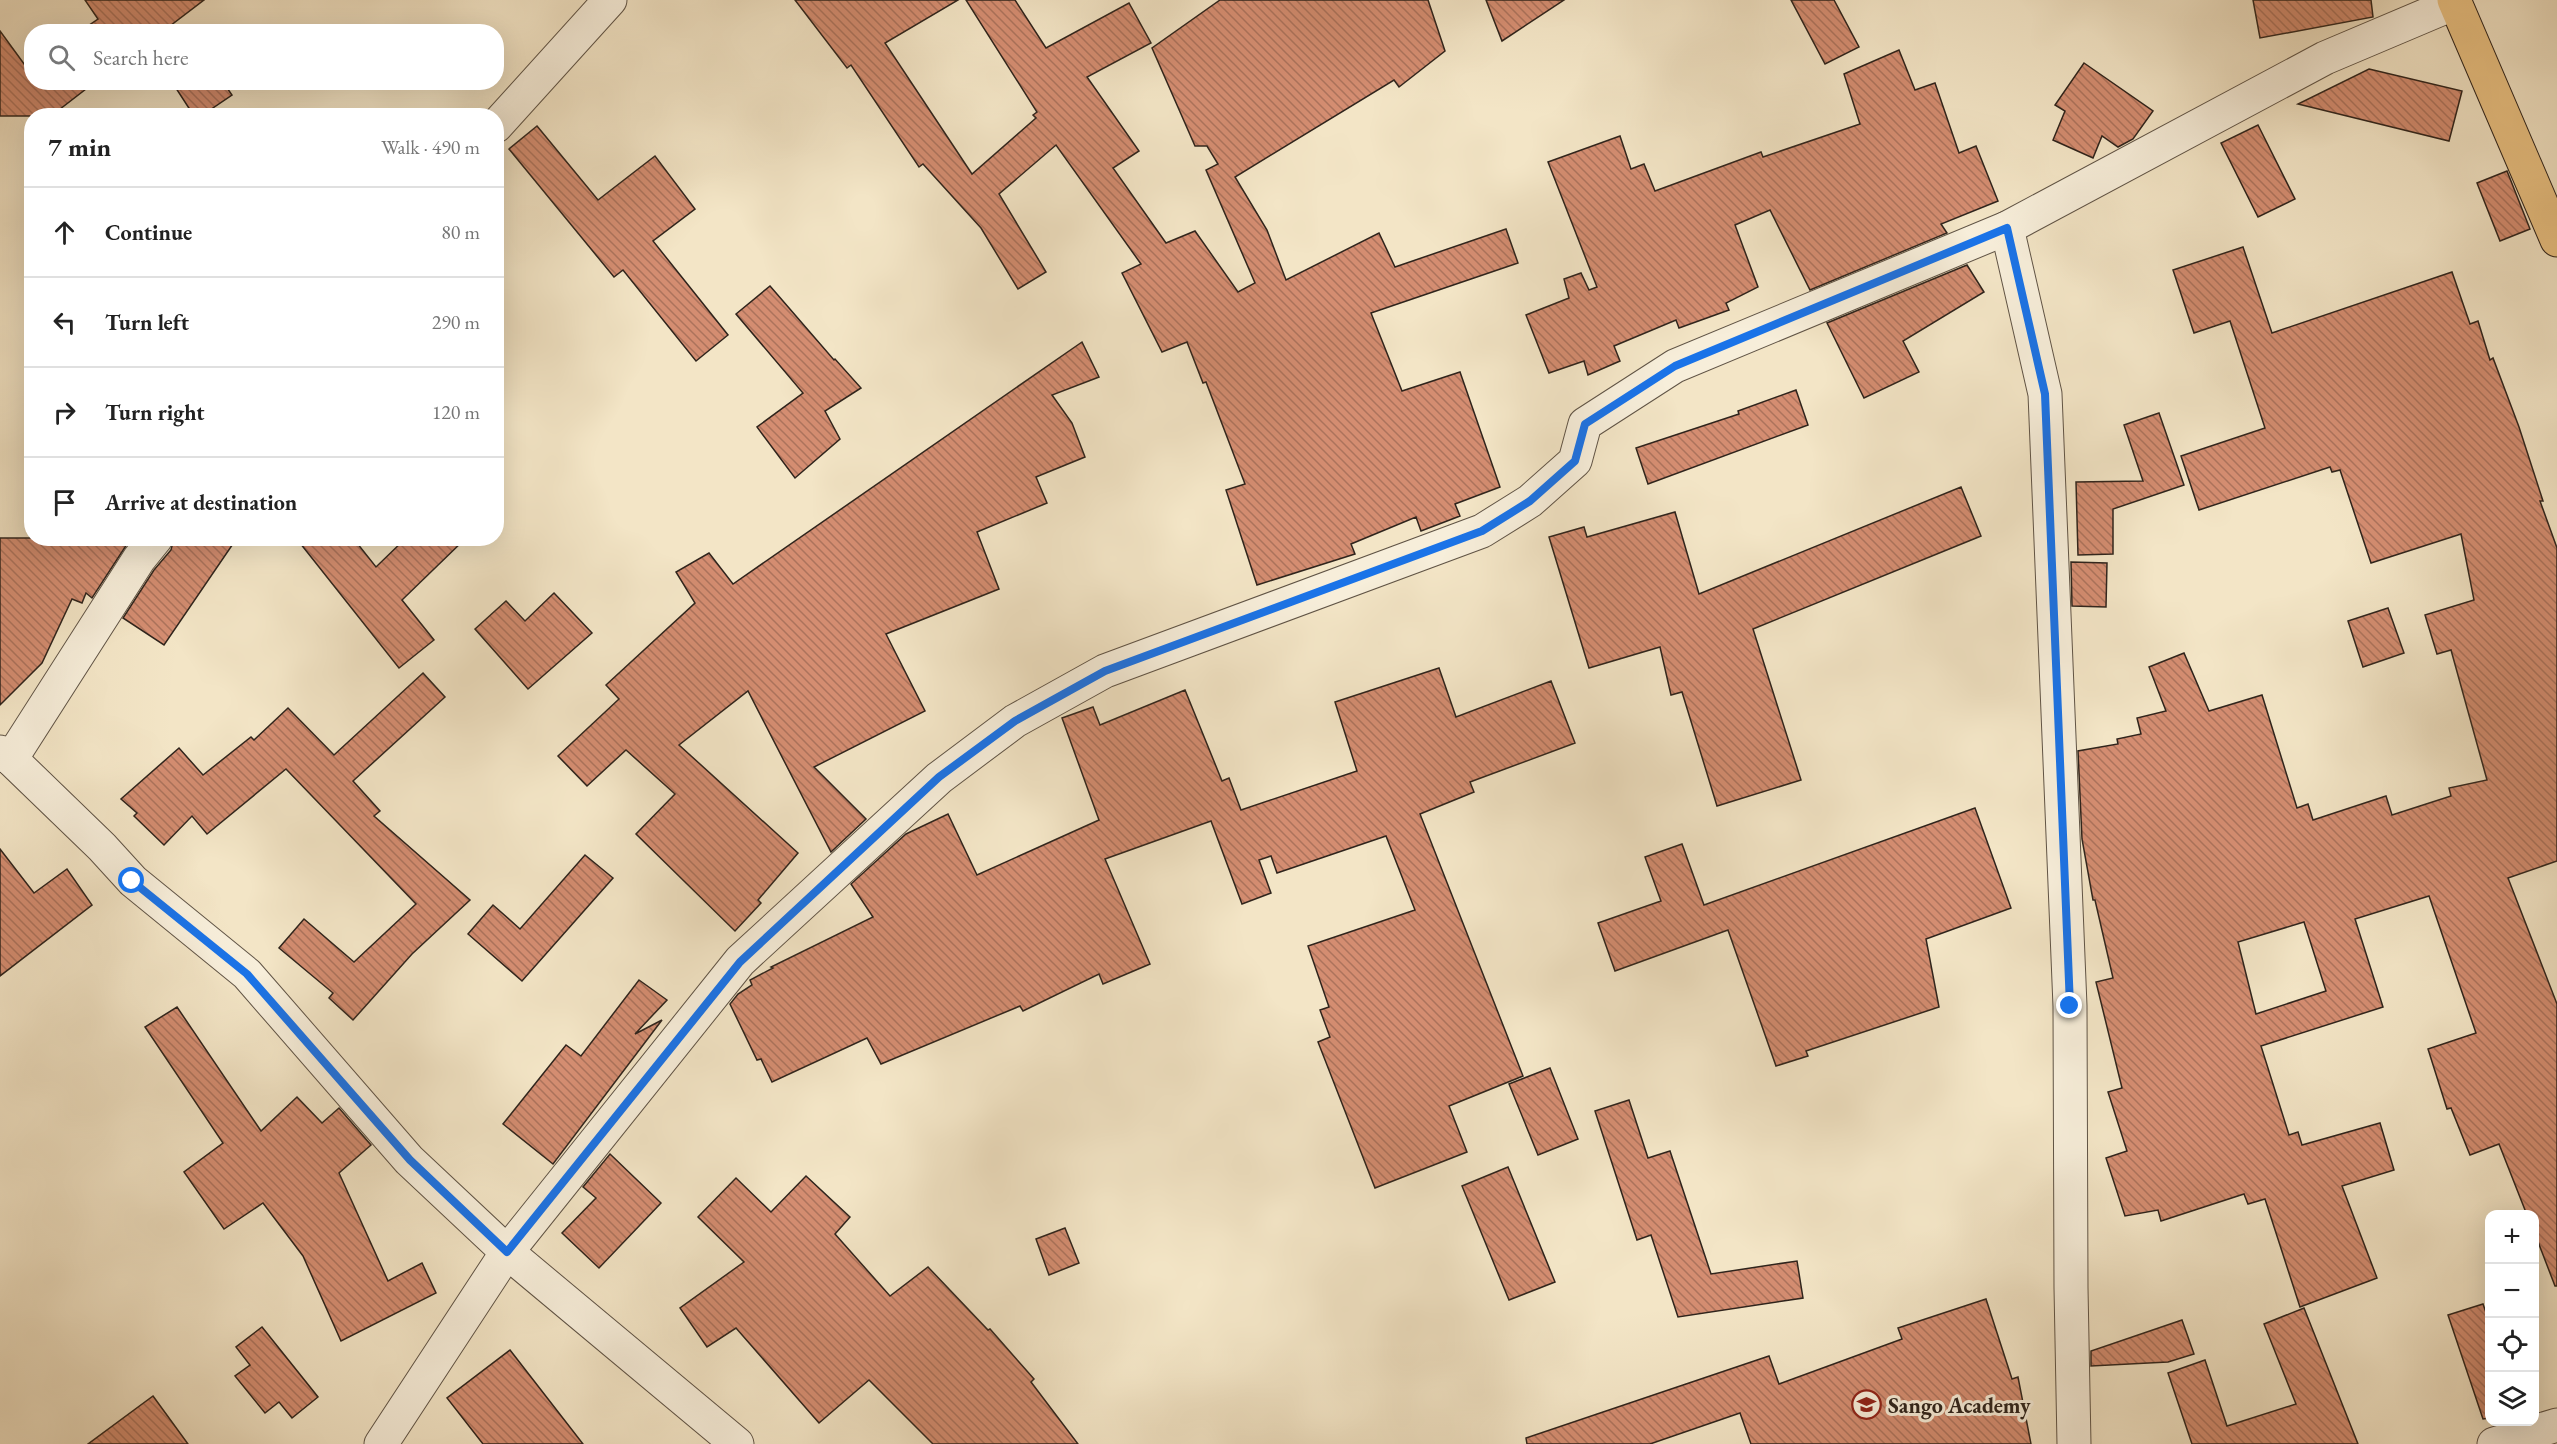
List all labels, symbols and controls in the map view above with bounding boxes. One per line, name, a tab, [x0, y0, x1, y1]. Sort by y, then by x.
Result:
search box	[24, 24, 504, 90]
icon: search	[45, 41, 78, 74]
text: Search here	[93, 43, 188, 72]
text: 7 min	[48, 130, 111, 164]
text: Walk · 490 m	[381, 134, 480, 160]
icon: ahead	[48, 216, 81, 249]
text: Continue	[105, 218, 192, 247]
text: 80 m	[441, 219, 480, 245]
icon: left	[48, 306, 81, 339]
text: Turn left	[105, 308, 189, 337]
text: 290 m	[432, 309, 480, 335]
icon: right	[48, 396, 81, 429]
text: Turn right	[105, 398, 204, 427]
text: 120 m	[432, 399, 480, 425]
icon: arrive	[48, 486, 81, 519]
text: Arrive at destination	[105, 488, 297, 517]
route start	[118, 867, 144, 893]
route end	[2056, 992, 2082, 1018]
map controls	[2485, 1210, 2539, 1426]
button: +	[2485, 1210, 2539, 1264]
button: −	[2485, 1264, 2539, 1318]
button: locate	[2485, 1318, 2539, 1372]
button: layers	[2485, 1372, 2539, 1426]
school or university icon: Sango Academy	[1851, 1389, 1883, 1421]
place label: Sango Academy	[1888, 1391, 2031, 1420]

